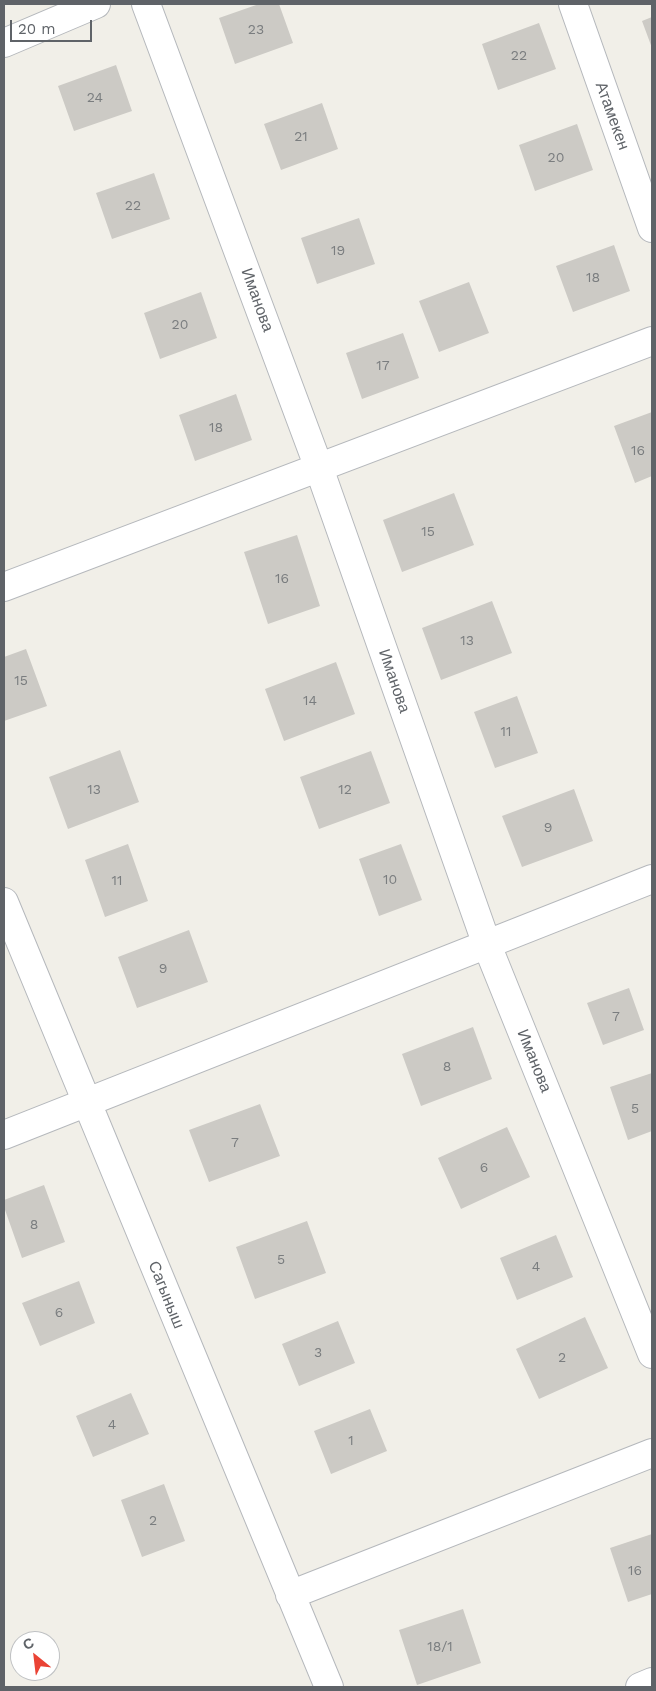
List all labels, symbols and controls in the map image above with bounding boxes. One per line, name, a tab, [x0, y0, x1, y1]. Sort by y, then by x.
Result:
scale bar	[12, 10, 95, 42]
text: 20 m	[18, 20, 56, 38]
house number: 23	[248, 22, 264, 38]
house number: 22	[511, 48, 527, 64]
street label: Атамекен	[591, 79, 633, 153]
house number: 24	[87, 90, 103, 106]
house number: 21	[294, 129, 308, 145]
house number: 20	[548, 150, 564, 166]
house number: 22	[125, 198, 141, 214]
house number: 19	[331, 243, 345, 259]
street label: Иманова	[237, 266, 277, 334]
house number: 18	[586, 270, 600, 286]
house number: 20	[172, 317, 188, 333]
house number: 17	[376, 358, 390, 374]
house number: 18	[209, 420, 223, 436]
house number: 16	[631, 443, 645, 459]
house number: 15	[421, 524, 435, 540]
house number: 16	[275, 571, 289, 587]
house number: 13	[460, 633, 474, 649]
street label: Иманова	[374, 647, 414, 715]
house number: 15	[14, 673, 28, 689]
house number: 14	[303, 693, 317, 709]
house number: 11	[501, 724, 511, 740]
house number: 13	[87, 782, 101, 798]
house number: 12	[338, 782, 352, 798]
house number: 9	[544, 820, 552, 836]
house number: 10	[383, 872, 397, 888]
house number: 11	[112, 873, 122, 889]
house number: 9	[159, 961, 167, 977]
house number: 7	[612, 1009, 620, 1025]
street label: Иманова	[513, 1027, 555, 1095]
house number: 8	[443, 1059, 451, 1075]
house number: 5	[631, 1101, 639, 1117]
house number: 7	[231, 1135, 239, 1151]
house number: 6	[480, 1160, 488, 1176]
house number: 8	[30, 1217, 38, 1233]
house number: 5	[277, 1252, 285, 1268]
street label: Сагыныш	[144, 1258, 188, 1332]
house number: 4	[532, 1259, 540, 1275]
house number: 6	[55, 1305, 63, 1321]
house number: 3	[314, 1345, 322, 1361]
house number: 2	[558, 1350, 566, 1366]
house number: 4	[108, 1417, 116, 1433]
house number: 1	[348, 1433, 354, 1449]
house number: 2	[149, 1513, 157, 1529]
house number: 16	[628, 1563, 642, 1579]
north arrow	[10, 1631, 60, 1681]
text: С	[20, 1634, 37, 1653]
house number: 18/1	[427, 1639, 453, 1655]

